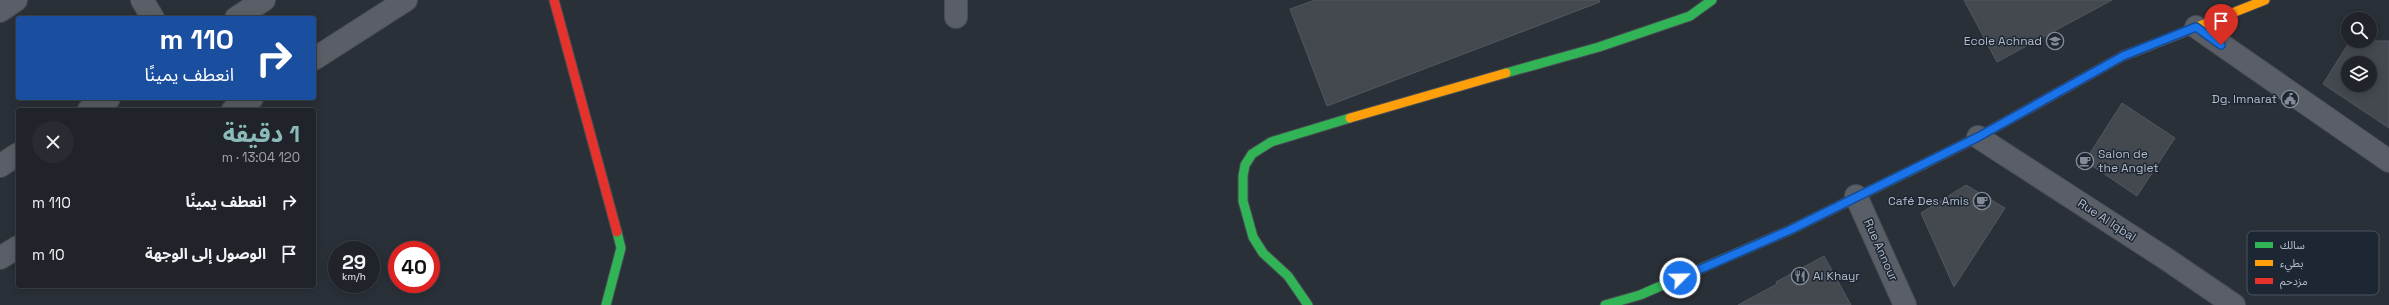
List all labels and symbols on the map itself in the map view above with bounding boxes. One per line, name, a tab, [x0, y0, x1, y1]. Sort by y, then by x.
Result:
pin	[2204, 4, 2238, 45]
school or university icon: Ecole Achnad	[2045, 31, 2065, 51]
place label: Ecole Achnad	[1964, 33, 2042, 49]
public building icon: Dg. lmnarat	[2280, 89, 2300, 109]
place label: Dg. lmnarat	[2212, 91, 2277, 107]
place label: Salon de the Anglet	[2098, 146, 2159, 176]
cafe icon: Salon de the Anglet	[2075, 151, 2095, 171]
cafe icon: Café Des Amis	[1972, 191, 1992, 211]
place label: Café Des Amis	[1888, 193, 1969, 209]
street label: Rue Al Iqbal	[2075, 195, 2139, 245]
street label: Rue Annour	[1860, 216, 1902, 284]
legend	[2247, 231, 2379, 295]
text: سالك	[2280, 238, 2305, 252]
speed limit sign: 40	[388, 241, 440, 293]
text: بطيء	[2280, 256, 2303, 273]
position arrow	[1659, 257, 1701, 299]
restaurant icon: Al Khayr	[1790, 266, 1810, 286]
place label: Al Khayr	[1813, 268, 1860, 284]
text: مزدحم	[2280, 274, 2308, 290]

